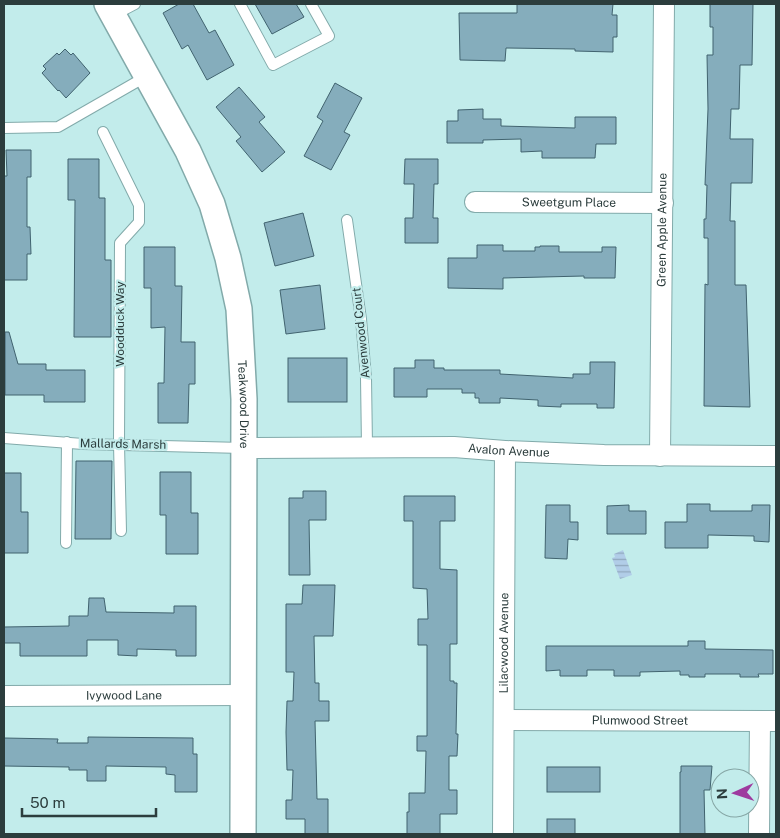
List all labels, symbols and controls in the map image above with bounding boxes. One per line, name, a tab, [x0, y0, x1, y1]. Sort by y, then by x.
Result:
street label: Green Apple Avenue	[654, 173, 670, 287]
street label: Sweetgum Place	[522, 195, 616, 210]
street label: Woodduck Way	[113, 281, 127, 367]
street label: Avenwood Court	[349, 287, 373, 379]
street label: Teakwood Drive	[235, 360, 251, 449]
street label: Mallards Marsh	[80, 436, 166, 452]
street label: Avalon Avenue	[468, 441, 550, 460]
street label: Lilacwood Avenue	[497, 592, 511, 693]
street label: Ivywood Lane	[86, 688, 162, 703]
street label: Plumwood Street	[592, 713, 689, 728]
north arrow	[710, 768, 760, 818]
scale bar	[22, 786, 156, 818]
text: N	[714, 788, 730, 800]
text: 50 m	[30, 794, 65, 811]

